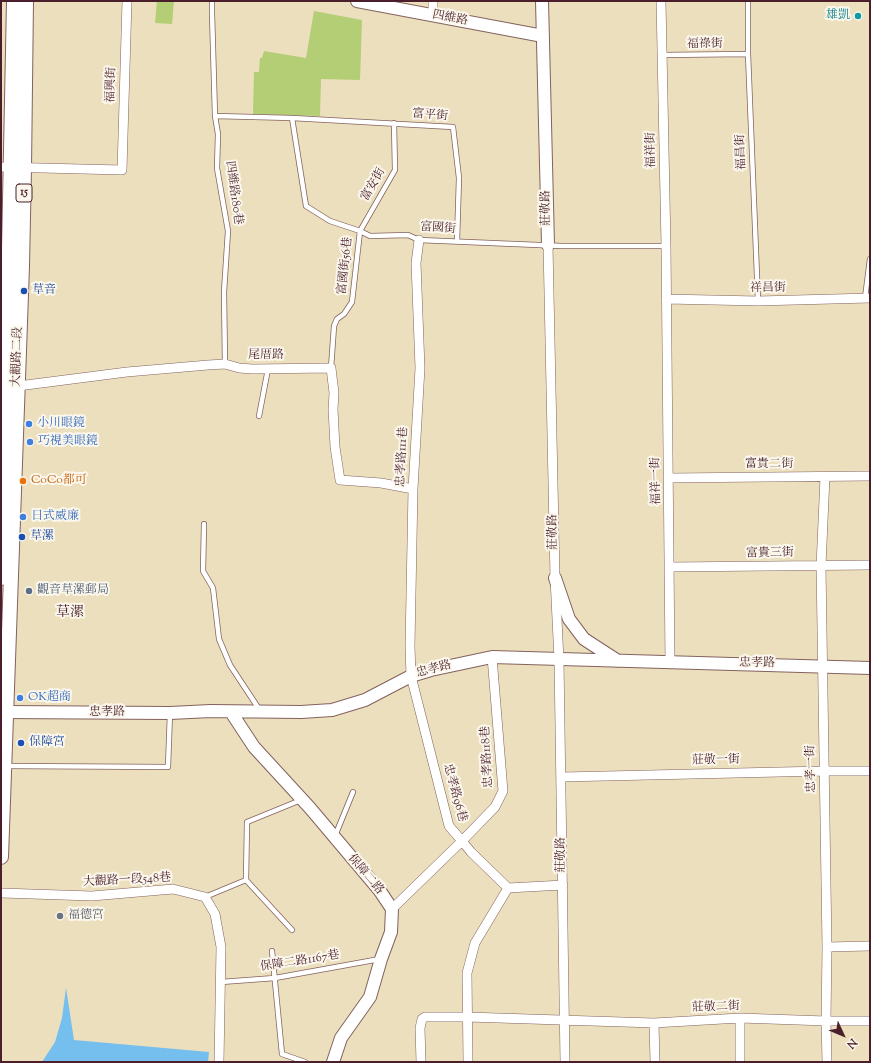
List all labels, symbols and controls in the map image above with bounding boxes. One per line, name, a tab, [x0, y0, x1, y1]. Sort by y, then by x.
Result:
street label: 四維路	[431, 8, 469, 30]
place label: 雄凱	[826, 9, 850, 23]
marker: 雄凱	[853, 11, 863, 21]
street label: 福祿街	[687, 37, 723, 53]
street label: 福興街	[104, 67, 120, 103]
street label: 富平街	[411, 107, 449, 125]
street label: 福祥街	[644, 132, 660, 168]
street label: 福昌街	[734, 134, 750, 170]
street label: 四維路180巷	[221, 160, 245, 226]
street label: 富安街	[359, 166, 389, 204]
road number: 15	[16, 184, 32, 202]
street label: 莊敬路	[539, 190, 555, 226]
street label: 富國街	[420, 221, 456, 237]
street label: 富國街56巷	[336, 236, 356, 296]
street label: 祥昌街	[750, 281, 786, 297]
place label: 草音	[32, 284, 56, 298]
marker: 草音	[19, 286, 29, 296]
street label: 大觀路二段	[10, 327, 26, 387]
street label: 尾厝路	[248, 349, 284, 363]
place label: 小川眼鏡	[37, 417, 85, 431]
marker: 小川眼鏡	[24, 419, 34, 429]
street label: 忠孝路111巷	[394, 427, 412, 487]
place label: 巧視美眼鏡	[38, 435, 98, 449]
marker: 巧視美眼鏡	[25, 437, 35, 447]
street label: 福祥一街	[649, 457, 665, 505]
street label: 富貴二街	[745, 458, 793, 472]
place label: CoCo都可	[31, 474, 87, 488]
marker: CoCo都可	[18, 476, 28, 486]
place label: 日式威廉	[31, 510, 79, 524]
marker: 日式威廉	[18, 512, 28, 522]
street label: 莊敬路	[546, 514, 562, 550]
place label: 草漯	[30, 530, 54, 544]
marker: 草漯	[17, 532, 27, 542]
street label: 富貴三街	[746, 546, 794, 562]
place label: 觀音草漯郵局	[37, 584, 109, 598]
marker: 觀音草漯郵局	[24, 586, 34, 596]
district label: 草漯	[56, 606, 84, 622]
street label: 忠孝路	[739, 656, 775, 672]
street label: 忠孝路	[415, 658, 453, 682]
place label: OK超商	[28, 691, 71, 705]
marker: OK超商	[15, 693, 25, 703]
street label: 忠孝路	[89, 706, 125, 720]
street label: 忠孝路118巷	[479, 726, 497, 788]
place label: 保障宮	[29, 736, 65, 750]
marker: 保障宮	[16, 738, 26, 748]
street label: 忠孝一街	[804, 745, 820, 793]
street label: 莊敬一街	[692, 753, 740, 769]
street label: 忠孝路96巷	[439, 762, 469, 824]
street label: 莊敬路	[555, 837, 569, 873]
street label: 保障二路	[344, 852, 386, 898]
street label: 大觀路一段548巷	[83, 872, 171, 890]
place label: 福德宮	[68, 909, 104, 923]
marker: 福德宮	[55, 911, 65, 921]
street label: 保障二路1167巷	[259, 949, 341, 975]
street label: 莊敬二街	[692, 1000, 740, 1016]
north arrow	[823, 1015, 863, 1055]
text: N	[843, 1035, 860, 1052]

